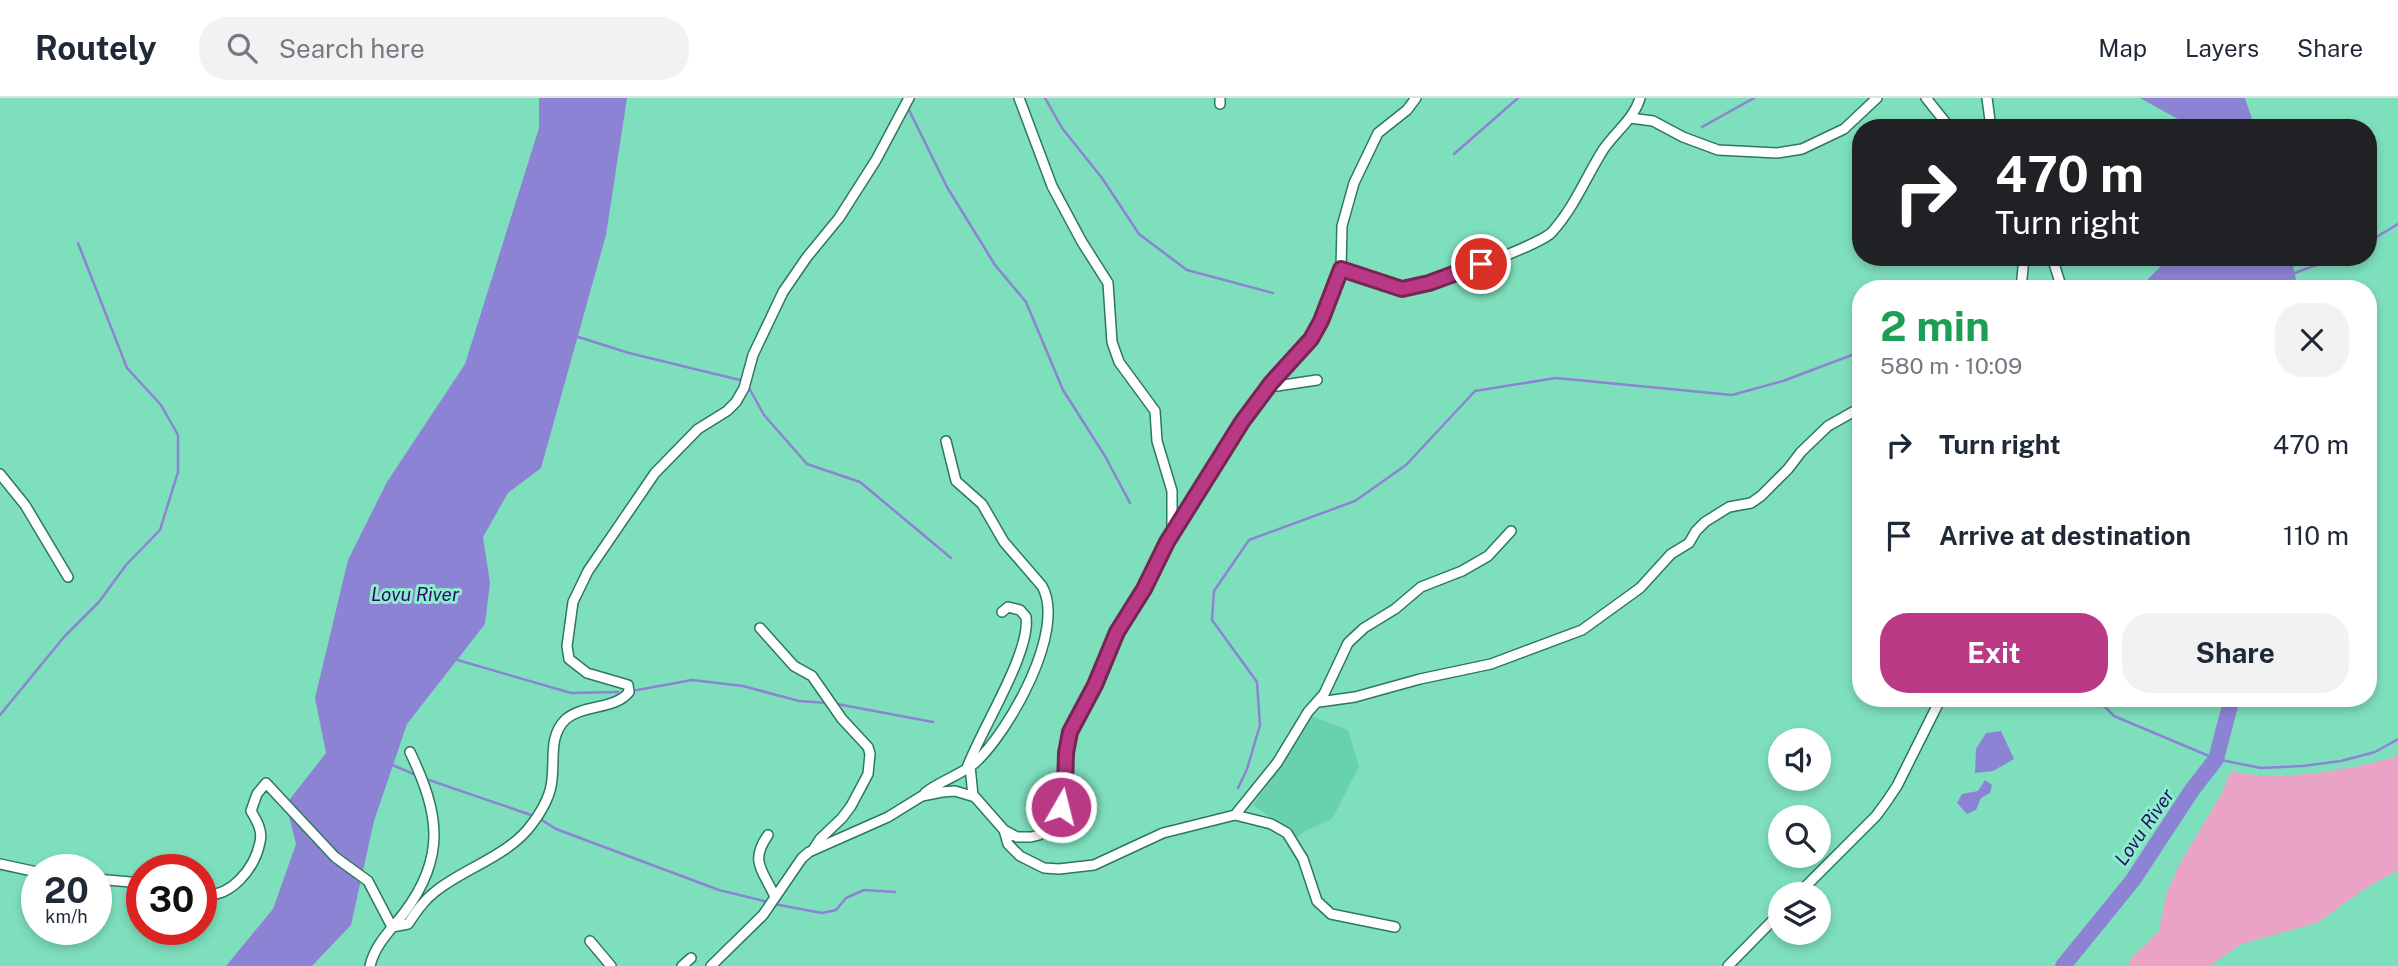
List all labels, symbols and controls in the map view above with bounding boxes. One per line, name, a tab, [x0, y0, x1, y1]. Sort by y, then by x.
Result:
search box	[199, 17, 689, 80]
text: Routely	[35, 29, 157, 67]
icon: search	[223, 29, 261, 67]
text: Search here	[279, 33, 425, 64]
text: Map	[2098, 34, 2147, 62]
text: Layers	[2185, 34, 2259, 62]
text: Share	[2297, 34, 2363, 62]
text: 470 m	[1995, 145, 2144, 203]
icon: right	[1880, 147, 1971, 238]
text: Turn right	[1995, 204, 2140, 241]
pin	[1451, 234, 1511, 294]
icon: arrive	[1462, 245, 1500, 283]
text: 2 min	[1880, 301, 1990, 350]
button: close	[2275, 303, 2349, 377]
text: 580 m · 10:09	[1880, 352, 2022, 379]
icon: right	[1880, 426, 1918, 464]
text: Turn right	[1939, 429, 2061, 460]
text: 470 m	[2273, 429, 2349, 460]
icon: arrive	[1880, 517, 1918, 555]
text: Arrive at destination	[1939, 520, 2191, 551]
text: 110 m	[2283, 520, 2349, 551]
water label: Lovu River	[371, 583, 460, 605]
button: Exit	[1880, 613, 2108, 693]
button: Share	[2122, 613, 2349, 693]
map controls	[1768, 728, 1831, 945]
button: sound	[1768, 728, 1831, 791]
position arrow	[1024, 770, 1098, 844]
water label: Lovu River	[2110, 784, 2179, 869]
button: search	[1768, 805, 1831, 868]
speed limit sign: 30	[126, 854, 217, 945]
text: 20	[44, 870, 89, 911]
button: layers	[1768, 882, 1831, 945]
text: km/h	[45, 906, 88, 927]

